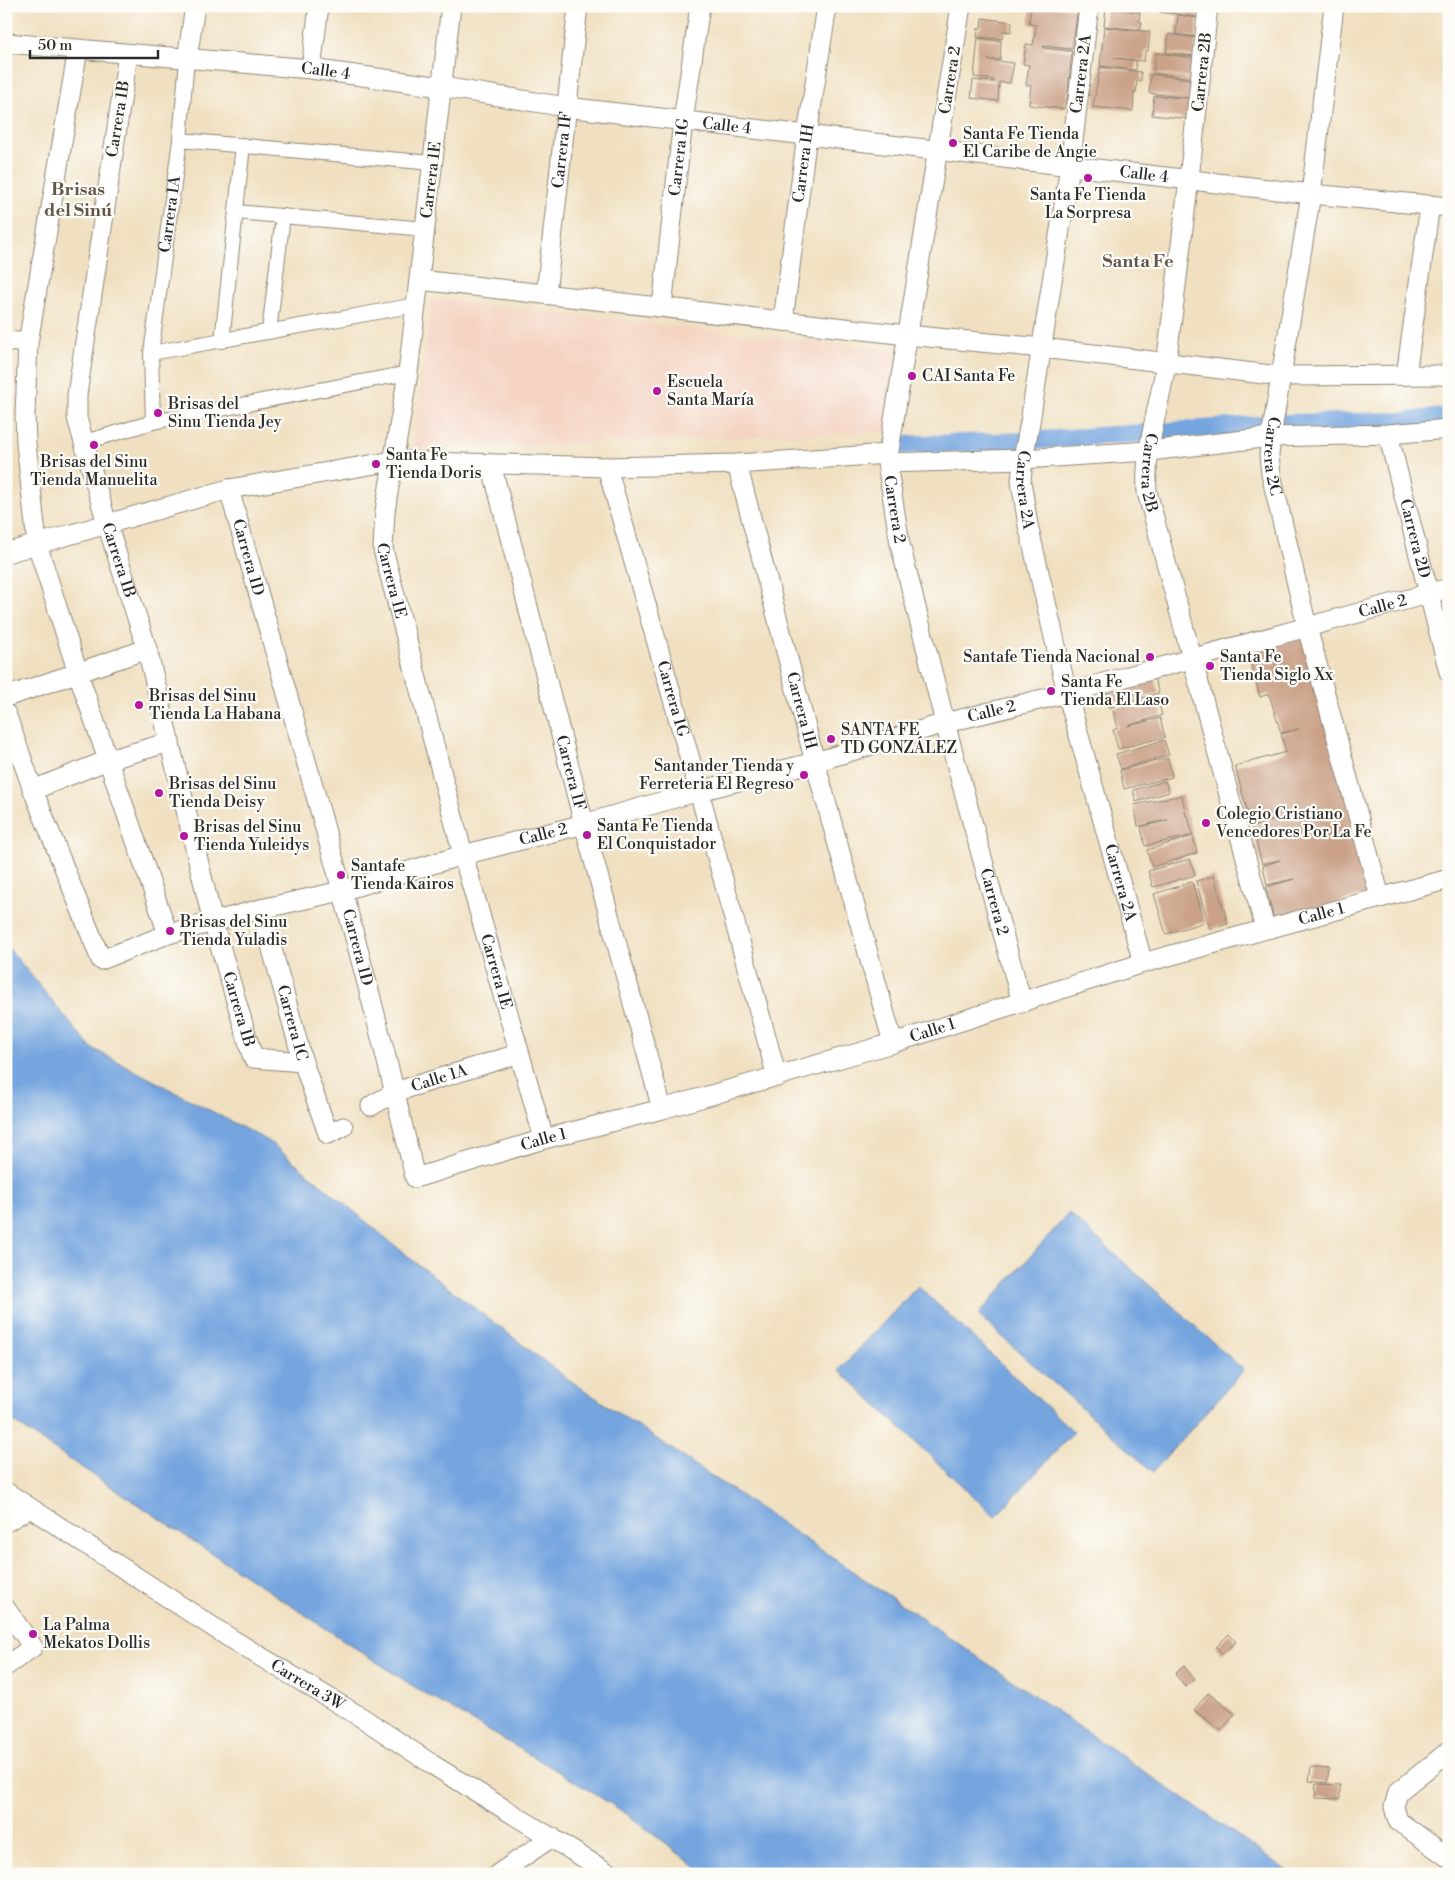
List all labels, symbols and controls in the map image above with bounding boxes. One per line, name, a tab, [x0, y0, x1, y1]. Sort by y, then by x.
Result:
scale bar	[30, 28, 158, 60]
street label: Carrera 2B	[1188, 31, 1216, 113]
street label: Carrera 2A	[1066, 32, 1096, 115]
text: 50 m	[38, 36, 72, 55]
street label: Carrera 2	[935, 45, 965, 115]
street label: Calle 4	[300, 58, 352, 84]
street label: Carrera 1B	[102, 79, 134, 159]
street label: Carrera 1F	[548, 111, 576, 189]
street label: Calle 4	[701, 113, 753, 139]
street label: Carrera 1G	[665, 117, 693, 197]
street label: Carrera 1H	[788, 122, 819, 204]
place label: Santa Fe Tienda El Caribe de Angie	[963, 124, 1097, 162]
marker: Santa Fe Tienda El Caribe de Angie	[947, 137, 959, 149]
street label: Carrera 1E	[416, 140, 446, 220]
street label: Calle 4	[1118, 162, 1170, 187]
marker: Santa Fe Tienda La Sorpresa	[1082, 172, 1094, 184]
street label: Carrera 1A	[155, 174, 185, 254]
district label: Brisas del Sinú	[44, 178, 112, 222]
place label: Santa Fe Tienda La Sorpresa	[1030, 185, 1147, 223]
district label: Santa Fe	[1102, 250, 1174, 273]
place label: CAI Santa Fe	[922, 366, 1015, 386]
marker: CAI Santa Fe	[906, 370, 918, 382]
place label: Escuela Santa María	[667, 372, 755, 410]
marker: Escuela Santa María	[651, 385, 663, 397]
place label: Brisas del Sinu Tienda Jey	[167, 394, 282, 432]
marker: Brisas del Sinu Tienda Jey	[152, 407, 164, 419]
street label: Carrera 2C	[1259, 415, 1286, 498]
street label: Carrera 2B	[1137, 431, 1162, 515]
marker: Brisas del Sinu Tienda Manuelita	[88, 439, 100, 451]
place label: Santa Fe Tienda Doris	[386, 445, 481, 483]
street label: Carrera 2A	[1011, 449, 1039, 532]
place label: Brisas del Sinu Tienda Manuelita	[30, 452, 159, 490]
marker: Santa Fe Tienda Doris	[370, 458, 382, 470]
street label: Carrera 2	[879, 474, 910, 545]
street label: Carrera 2D	[1395, 497, 1435, 580]
street label: Carrera 1D	[228, 517, 269, 598]
street label: Carrera 1B	[97, 520, 140, 600]
street label: Carrera 1E	[373, 542, 411, 620]
street label: Calle 2	[1356, 590, 1409, 622]
place label: Santafe Tienda Nacional	[963, 647, 1140, 667]
place label: Santa Fe Tienda Siglo Xx	[1220, 647, 1334, 685]
marker: Santafe Tienda Nacional	[1144, 651, 1156, 663]
street label: Carrera 1G	[653, 658, 693, 739]
marker: Santa Fe Tienda Siglo Xx	[1204, 660, 1216, 672]
street label: Carrera 1H	[782, 670, 821, 752]
place label: Santa Fe Tienda El Laso	[1061, 672, 1169, 710]
marker: Santa Fe Tienda El Laso	[1045, 685, 1057, 697]
place label: Brisas del Sinu Tienda La Habana	[148, 686, 282, 724]
street label: Calle 2	[965, 696, 1018, 727]
marker: Brisas del Sinu Tienda La Habana	[133, 699, 145, 711]
place label: SANTA FE TD GONZÁLEZ	[841, 720, 957, 758]
street label: Carrera 1F	[551, 733, 590, 813]
marker: SANTA FE TD GONZÁLEZ	[825, 733, 837, 745]
place label: Santander Tienda y Ferreteria El Regreso	[639, 756, 794, 794]
marker: Santander Tienda y Ferreteria El Regreso	[798, 769, 810, 781]
place label: Brisas del Sinu Tienda Deisy	[168, 774, 277, 812]
marker: Brisas del Sinu Tienda Deisy	[153, 787, 165, 799]
place label: Colegio Cristiano Vencedores Por La Fe	[1215, 804, 1372, 842]
place label: Santa Fe Tienda El Conquistador	[597, 816, 716, 854]
place label: Brisas del Sinu Tienda Yuleidys	[193, 817, 309, 855]
marker: Colegio Cristiano Vencedores Por La Fe	[1200, 817, 1212, 829]
street label: Calle 2	[517, 819, 570, 850]
marker: Santa Fe Tienda El Conquistador	[581, 829, 593, 841]
marker: Brisas del Sinu Tienda Yuleidys	[178, 830, 190, 842]
street label: Carrera 2A	[1100, 842, 1141, 925]
place label: Santafe Tienda Kairos	[351, 856, 454, 894]
street label: Carrera 2	[975, 866, 1013, 938]
marker: Santafe Tienda Kairos	[335, 869, 347, 881]
street label: Calle 1	[1296, 898, 1347, 930]
street label: Carrera 1D	[338, 907, 377, 988]
place label: Brisas del Sinu Tienda Yuladis	[179, 912, 288, 950]
marker: Brisas del Sinu Tienda Yuladis	[164, 925, 176, 937]
street label: Carrera 1E	[476, 932, 516, 1012]
street label: Carrera 1B	[218, 969, 259, 1049]
street label: Carrera 1C	[272, 983, 312, 1063]
street label: Calle 1	[907, 1014, 958, 1047]
street label: Calle 1A	[409, 1060, 471, 1096]
street label: Calle 1	[518, 1124, 569, 1156]
place label: La Palma Mekatos Dollis	[43, 1615, 150, 1653]
marker: La Palma Mekatos Dollis	[27, 1628, 39, 1640]
street label: Carrera 3W	[267, 1655, 349, 1715]

